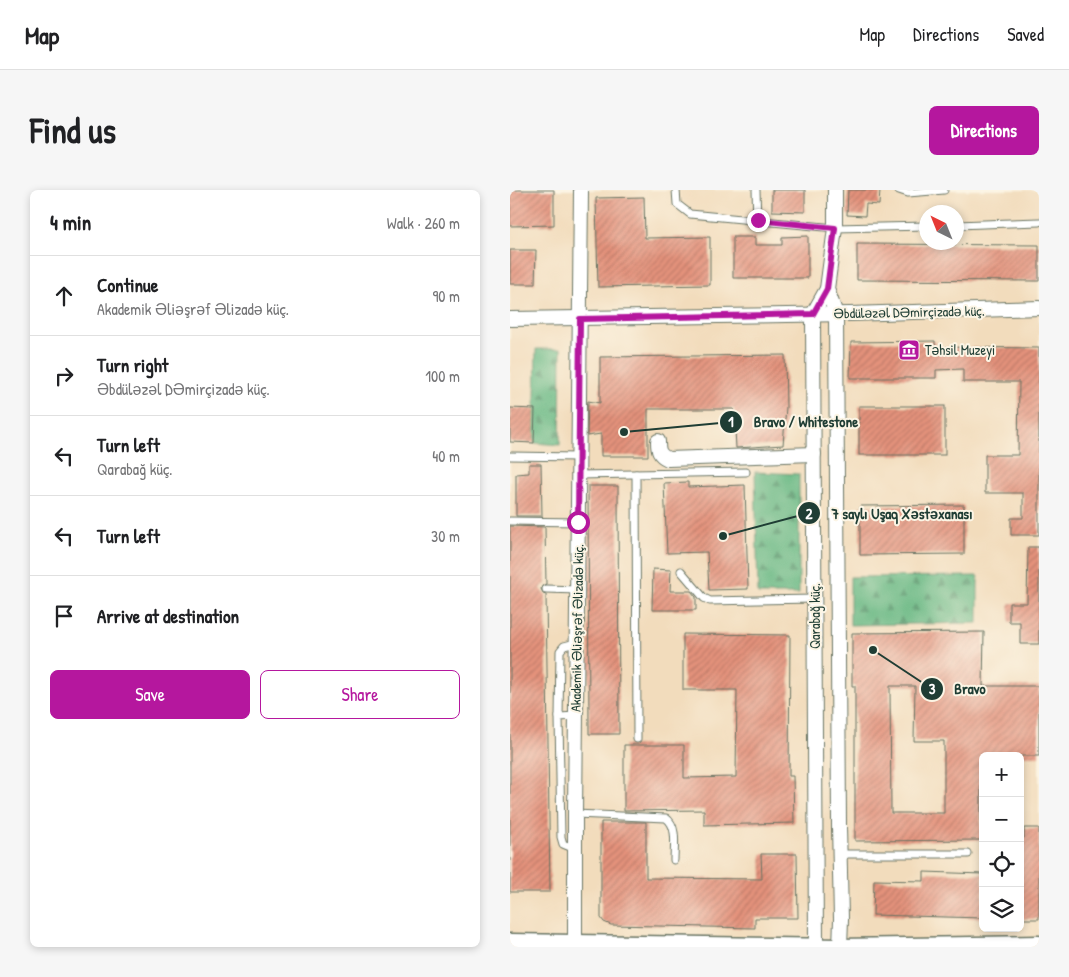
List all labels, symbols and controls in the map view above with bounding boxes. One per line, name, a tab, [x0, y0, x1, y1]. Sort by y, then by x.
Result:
text: Map	[25, 19, 59, 51]
text: Map	[860, 22, 885, 47]
text: Directions	[913, 22, 979, 47]
text: Saved	[1007, 22, 1044, 47]
button: Directions	[929, 106, 1039, 155]
text: Find us	[30, 107, 116, 154]
north arrow	[919, 205, 964, 250]
text: 4 min	[50, 208, 91, 237]
route end	[747, 209, 770, 232]
text: Walk · 260 m	[387, 212, 460, 234]
text: Continue	[97, 272, 158, 298]
icon: ahead	[50, 282, 78, 310]
text: 90 m	[432, 285, 460, 307]
text: Akademik Əliəşrəf Əlizadə küç.	[97, 298, 289, 320]
street label: Əbdüləzəl DƏmirçizadə küç.	[833, 301, 985, 322]
museum icon: Təhsil Muzeyi	[897, 338, 921, 362]
place label: Təhsil Muzeyi	[925, 340, 995, 360]
text: Turn right	[97, 352, 168, 378]
icon: right	[50, 362, 78, 390]
text: 100 m	[425, 365, 460, 387]
text: Əbdüləzəl DƏmirçizadə küç.	[97, 378, 270, 400]
callout: Bravo / Whitestone	[719, 407, 868, 437]
text: 1	[728, 411, 734, 432]
text: Bravo / Whitestone	[754, 411, 858, 432]
text: Turn left	[97, 432, 160, 458]
icon: left	[50, 442, 78, 470]
text: 40 m	[432, 445, 460, 467]
text: Qarabağ küç.	[97, 458, 173, 480]
callout: 7 saylı Uşaq Xəstəxanası	[797, 498, 983, 528]
text: 2	[805, 503, 813, 524]
text: 7 saylı Uşaq Xəstəxanası	[830, 503, 973, 525]
route start	[567, 511, 590, 534]
icon: left	[50, 522, 78, 550]
text: Turn left	[97, 523, 160, 549]
text: 30 m	[431, 525, 460, 547]
street label: Akademik Əliəşrəf Əlizadə küç.	[566, 544, 587, 712]
street label: Qarabağ küç.	[805, 583, 825, 649]
icon: arrive	[50, 602, 78, 630]
text: Arrive at destination	[97, 603, 239, 629]
button: Save	[50, 670, 250, 719]
button: Share	[260, 670, 460, 719]
callout: Bravo	[919, 674, 996, 704]
text: 3	[929, 678, 936, 699]
text: Bravo	[954, 678, 986, 699]
map controls	[979, 752, 1024, 932]
button: +	[979, 752, 1024, 797]
button: −	[979, 797, 1024, 842]
button: locate	[979, 842, 1024, 887]
button: layers	[979, 887, 1024, 932]

